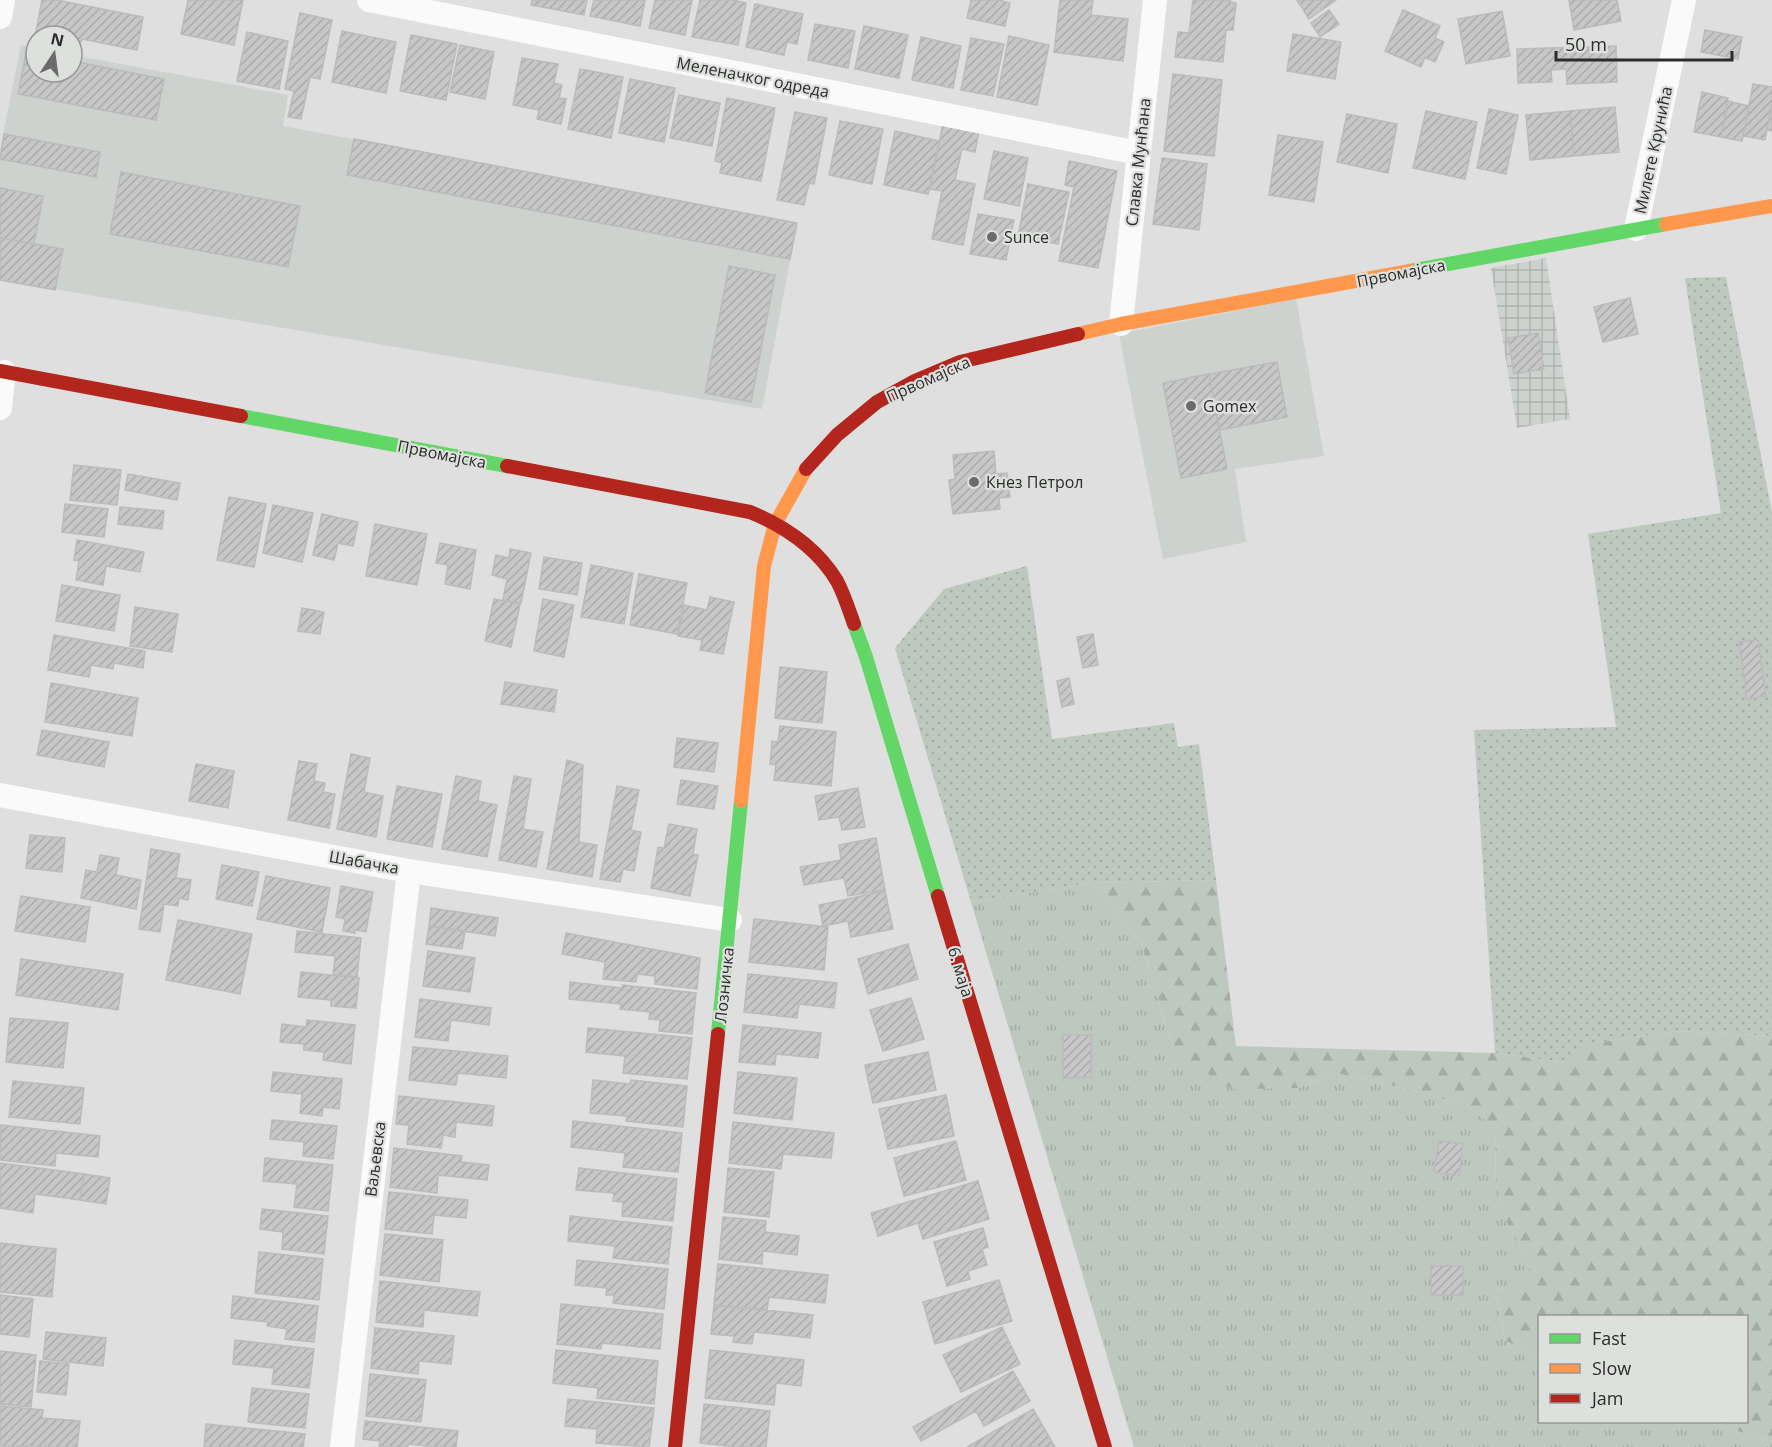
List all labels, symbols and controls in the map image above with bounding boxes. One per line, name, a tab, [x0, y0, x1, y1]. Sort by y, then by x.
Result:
north arrow	[24, 24, 84, 84]
scale bar	[1556, 24, 1732, 62]
text: N	[49, 27, 66, 52]
text: 50 m	[1565, 32, 1607, 56]
street label: Меленачког одреда	[675, 51, 831, 103]
street label: Милете Крунића	[1629, 84, 1677, 216]
street label: Славка Мунћана	[1120, 97, 1156, 227]
place label: Sunce	[1004, 226, 1049, 248]
marker: Sunce	[985, 230, 999, 244]
street label: Првомајска	[1355, 254, 1447, 292]
street label: Првомајска	[883, 351, 973, 407]
place label: Gomex	[1203, 395, 1257, 417]
marker: Gomex	[1184, 399, 1198, 413]
street label: Првомајска	[396, 435, 488, 473]
place label: Кнез Петрол	[986, 471, 1084, 493]
marker: Кнез Петрол	[967, 475, 981, 489]
street label: Шабачка	[327, 845, 401, 879]
street label: 6. маја	[943, 944, 979, 1000]
street label: Лозничка	[709, 946, 739, 1024]
street label: Ваљевска	[359, 1120, 391, 1198]
legend	[1538, 1315, 1748, 1423]
text: Fast	[1592, 1326, 1626, 1350]
text: Slow	[1592, 1356, 1631, 1380]
text: Jam	[1590, 1386, 1624, 1410]

